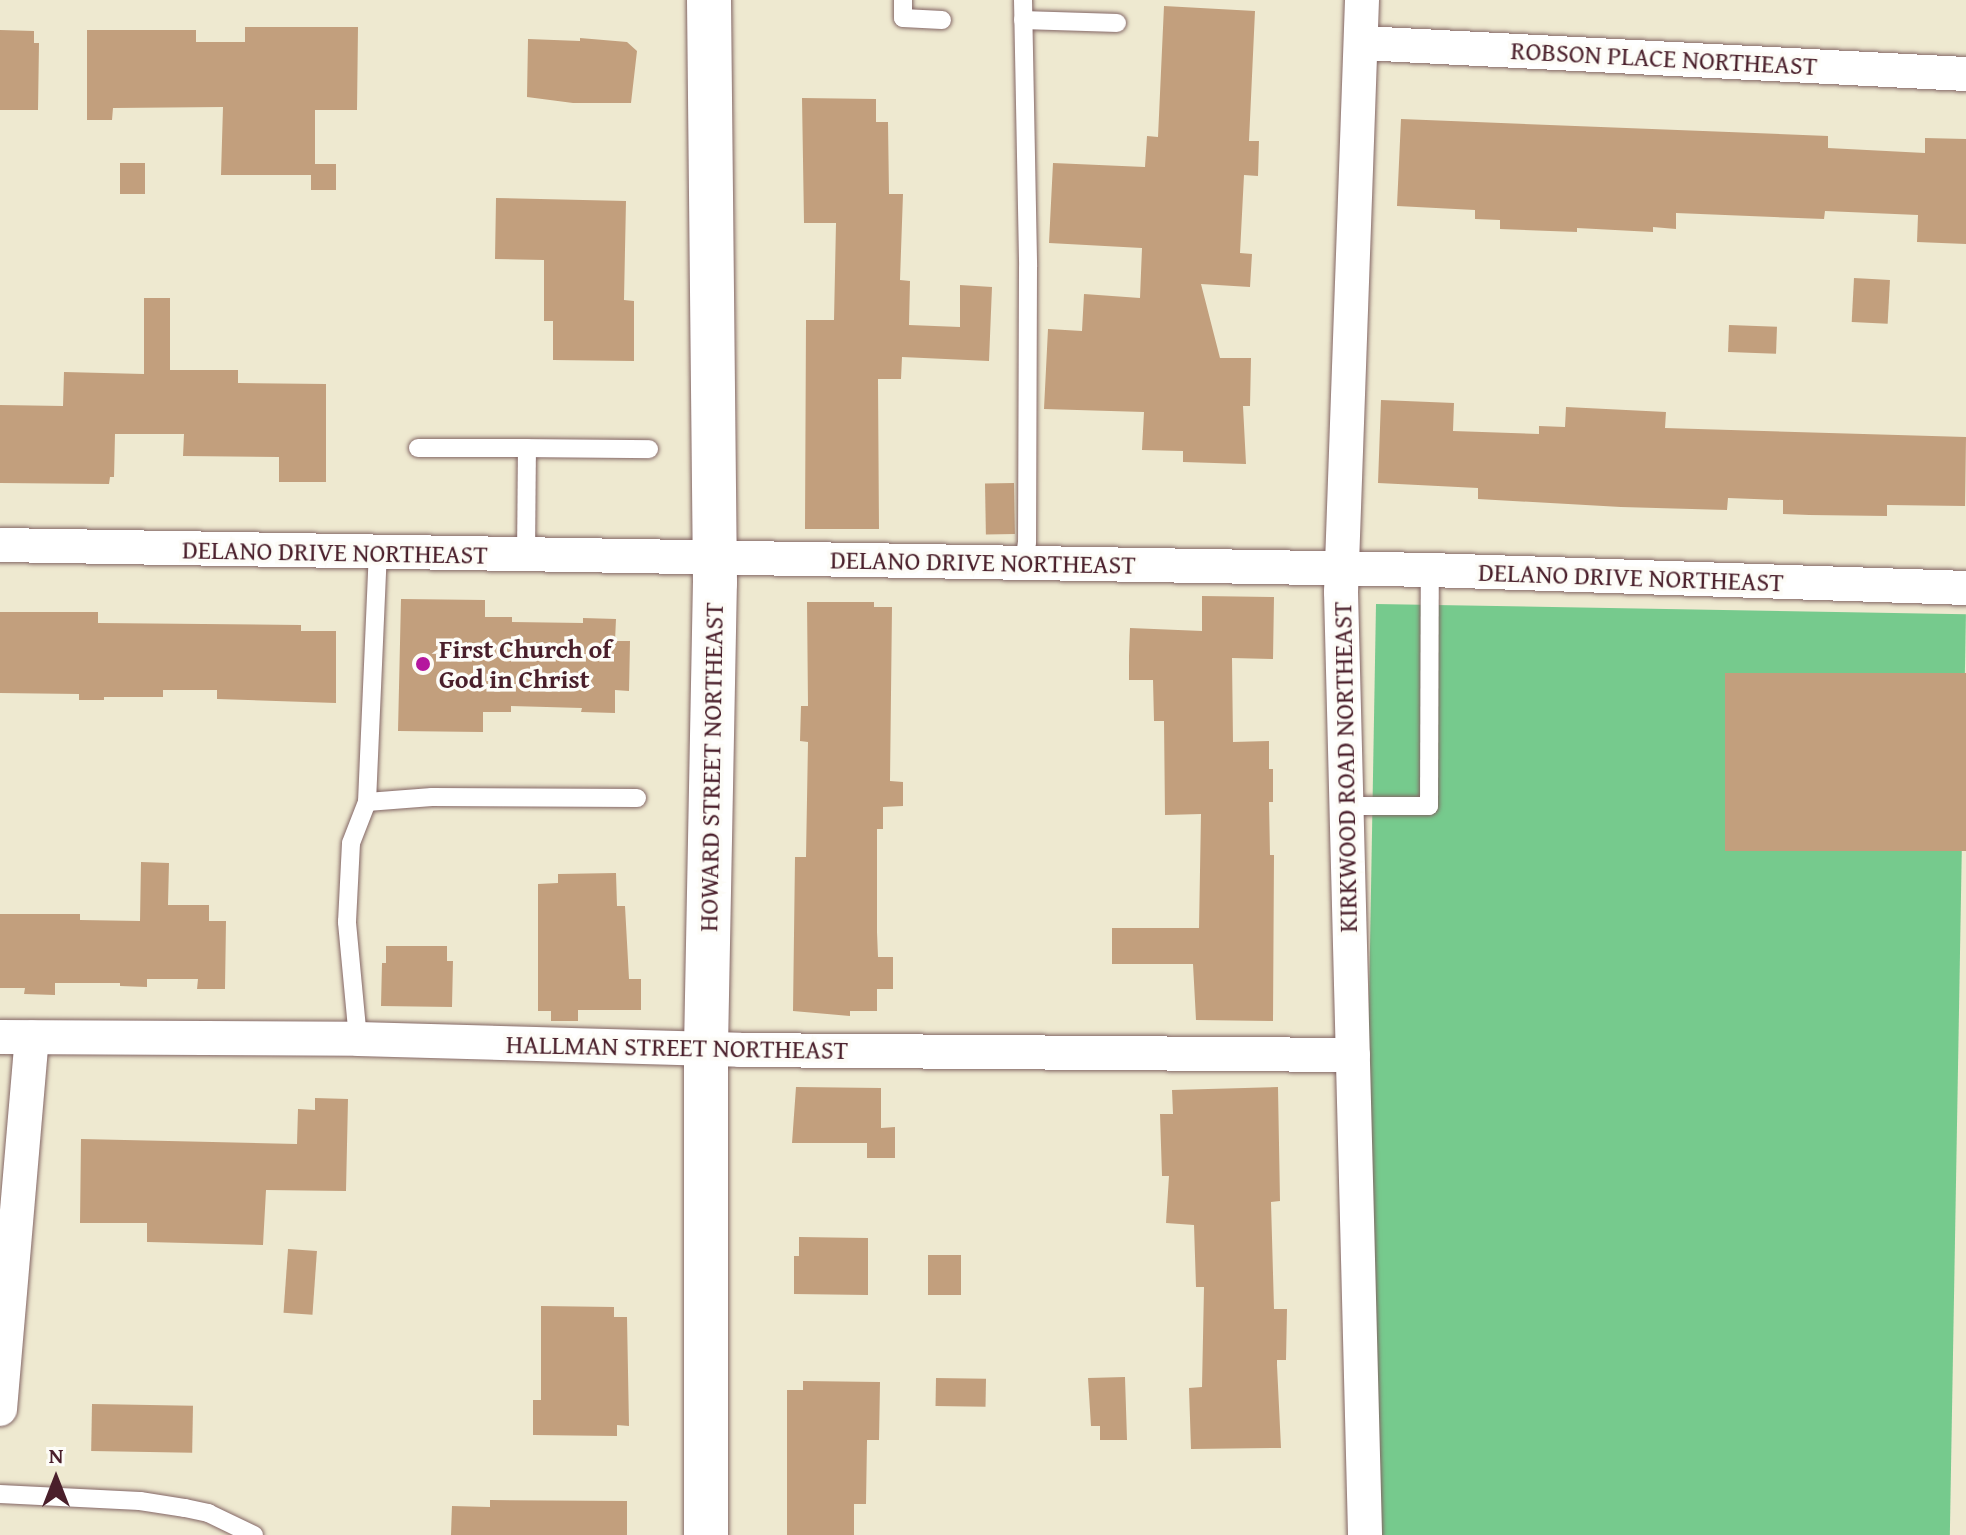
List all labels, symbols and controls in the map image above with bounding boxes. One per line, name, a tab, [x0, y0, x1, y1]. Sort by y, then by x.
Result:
street label: ROBSON PLACE NORTHEAST	[1510, 34, 1818, 82]
street label: DELANO DRIVE NORTHEAST	[182, 534, 488, 570]
street label: DELANO DRIVE NORTHEAST	[830, 544, 1136, 580]
street label: DELANO DRIVE NORTHEAST	[1478, 556, 1784, 598]
street label: KIRKWOOD ROAD NORTHEAST	[1327, 601, 1363, 933]
street label: HOWARD STREET NORTHEAST	[693, 602, 729, 932]
place label: First Church of God in Christ	[439, 633, 611, 694]
marker: First Church of God in Christ	[414, 655, 432, 673]
street label: HALLMAN STREET NORTHEAST	[506, 1028, 848, 1066]
north arrow	[16, 1439, 96, 1519]
text: N	[49, 1439, 63, 1471]

